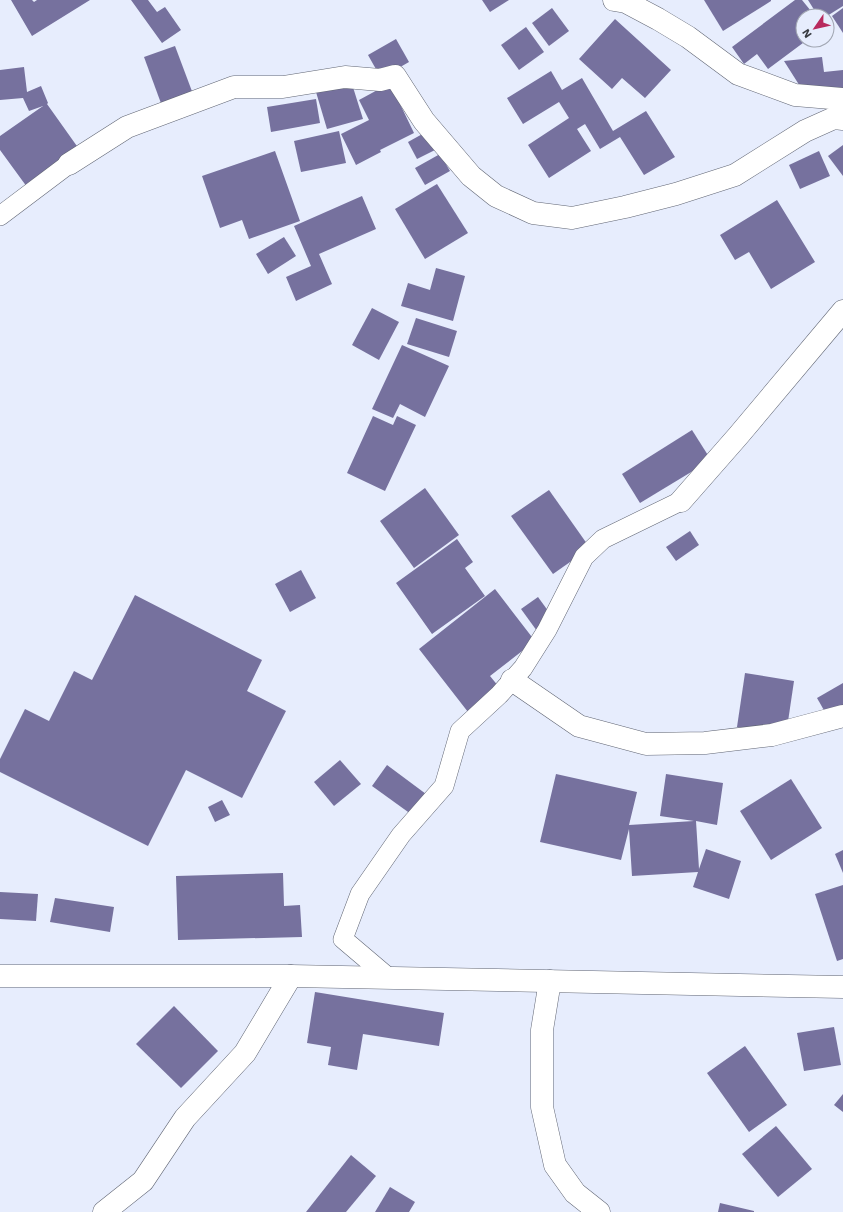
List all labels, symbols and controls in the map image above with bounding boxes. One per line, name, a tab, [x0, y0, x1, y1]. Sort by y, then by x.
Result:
north arrow	[795, 8, 835, 48]
text: N	[799, 26, 815, 40]

